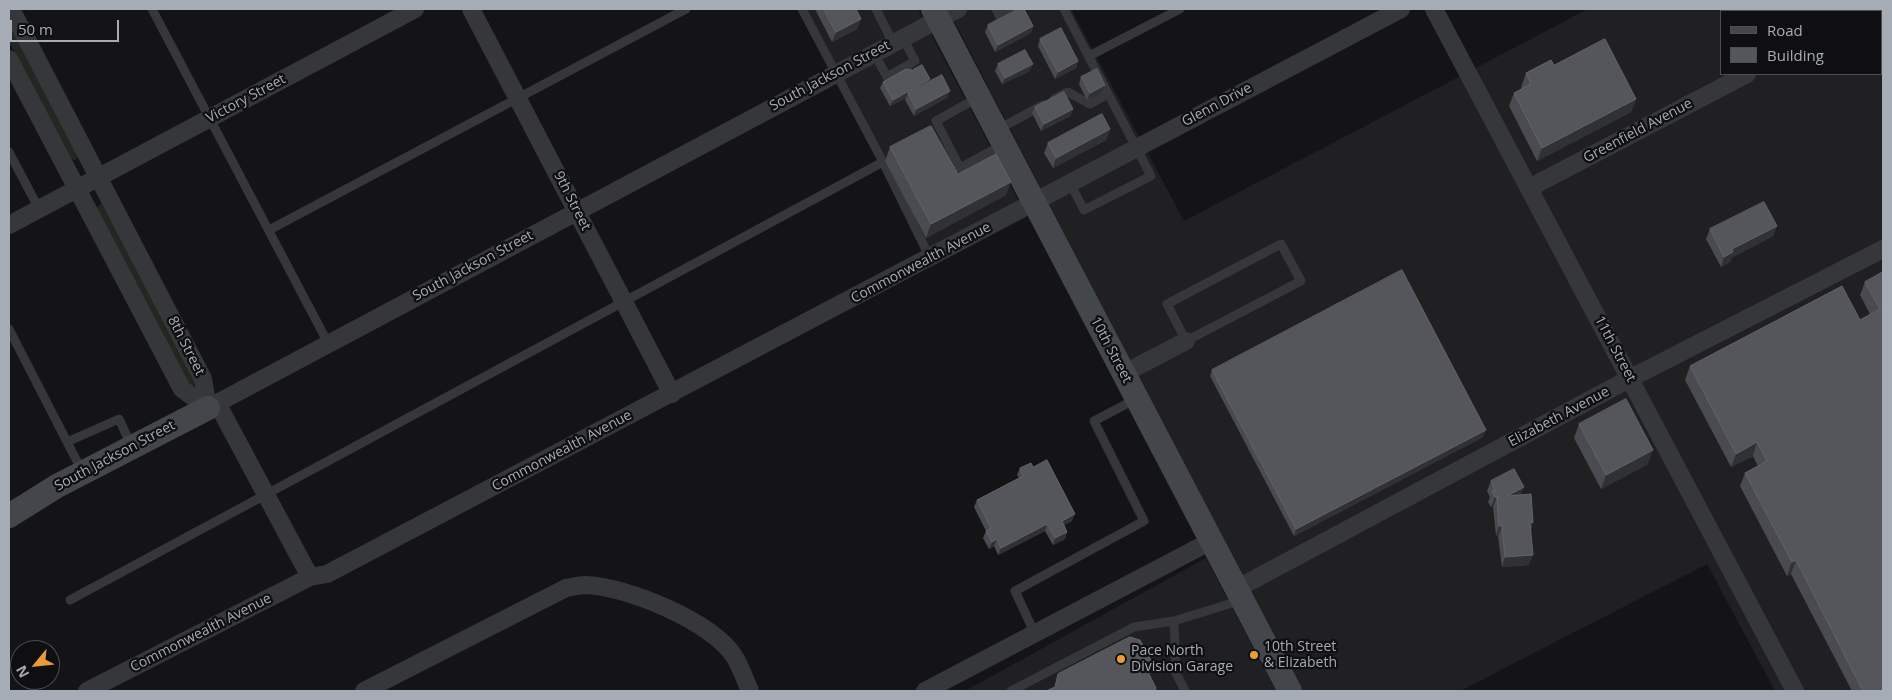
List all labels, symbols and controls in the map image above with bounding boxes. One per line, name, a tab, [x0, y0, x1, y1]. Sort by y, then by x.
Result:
scale bar	[12, 10, 121, 42]
legend	[1720, 10, 1882, 75]
text: 50 m	[18, 19, 53, 39]
text: Road	[1767, 20, 1803, 40]
street label: South Jackson Street	[767, 37, 893, 115]
text: Building	[1767, 45, 1824, 65]
street label: Victory Street	[203, 71, 289, 127]
street label: Glenn Drive	[1179, 80, 1255, 130]
street label: Greenfield Avenue	[1581, 95, 1695, 167]
street label: 9th Street	[550, 169, 594, 233]
street label: Commonwealth Avenue	[848, 219, 994, 307]
street label: South Jackson Street	[410, 227, 536, 305]
street label: 11th Street	[1591, 313, 1639, 385]
street label: 8th Street	[164, 314, 208, 378]
street label: 10th Street	[1087, 314, 1135, 386]
street label: Elizabeth Avenue	[1506, 383, 1612, 451]
street label: Commonwealth Avenue	[489, 407, 635, 495]
street label: South Jackson Street	[52, 417, 178, 495]
street label: Commonwealth Avenue	[128, 590, 274, 676]
place label: 10th Street & Elizabeth	[1264, 639, 1337, 672]
north arrow	[10, 640, 60, 690]
place label: Pace North Division Garage	[1131, 643, 1233, 676]
marker: 10th Street & Elizabeth	[1248, 649, 1260, 661]
marker: Pace North Division Garage	[1115, 653, 1127, 665]
text: N	[11, 662, 33, 681]

